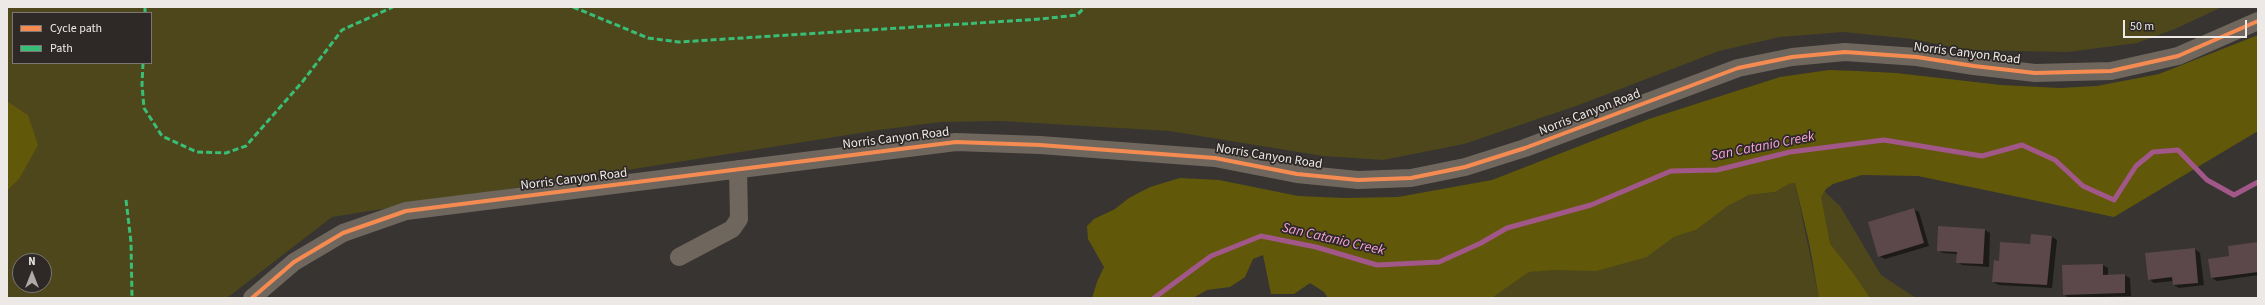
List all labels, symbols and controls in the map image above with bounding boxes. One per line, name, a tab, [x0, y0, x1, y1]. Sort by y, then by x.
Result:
legend	[12, 12, 152, 64]
scale bar	[2125, 12, 2249, 38]
text: 50 m	[2130, 18, 2154, 35]
text: Cycle path	[50, 20, 102, 37]
text: Path	[50, 40, 73, 57]
street label: Norris Canyon Road	[1913, 40, 2021, 68]
street label: Norris Canyon Road	[1537, 86, 1643, 140]
street label: Norris Canyon Road	[842, 125, 950, 153]
water label: San Catanio Creek	[1710, 129, 1816, 165]
street label: Norris Canyon Road	[1215, 141, 1323, 173]
street label: Norris Canyon Road	[520, 166, 628, 194]
water label: San Catanio Creek	[1280, 220, 1386, 260]
north arrow	[12, 253, 52, 293]
text: N	[28, 254, 36, 269]

